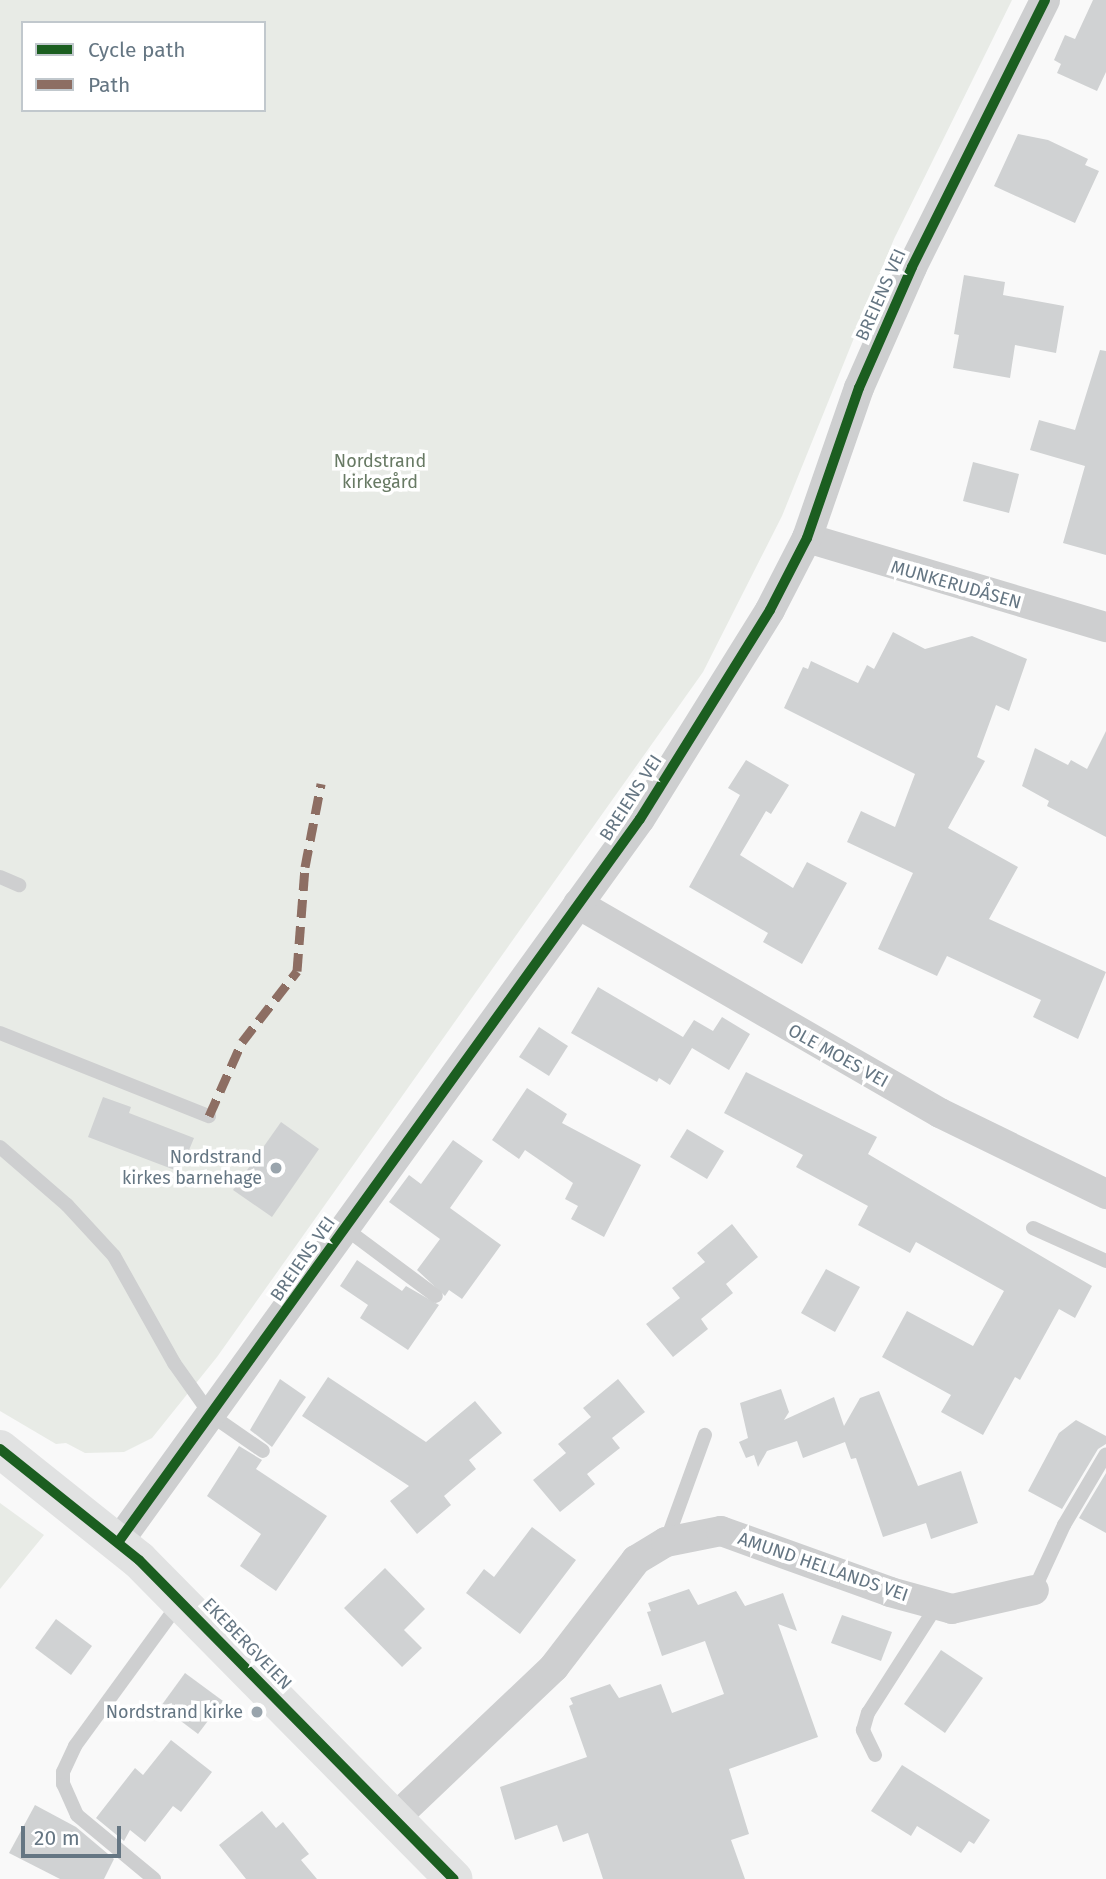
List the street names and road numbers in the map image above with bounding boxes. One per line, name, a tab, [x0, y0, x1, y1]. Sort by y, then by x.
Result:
street label: BREIENS VEI	[851, 246, 911, 344]
street label: MUNKERUDÅSEN	[888, 556, 1024, 614]
street label: BREIENS VEI	[595, 751, 667, 845]
street label: OLE MOES VEI	[784, 1020, 892, 1092]
street label: BREIENS VEI	[266, 1213, 340, 1305]
street label: AMUND HELLANDS VEI	[735, 1528, 911, 1606]
street label: EKEBERGVEIEN	[198, 1594, 296, 1694]

